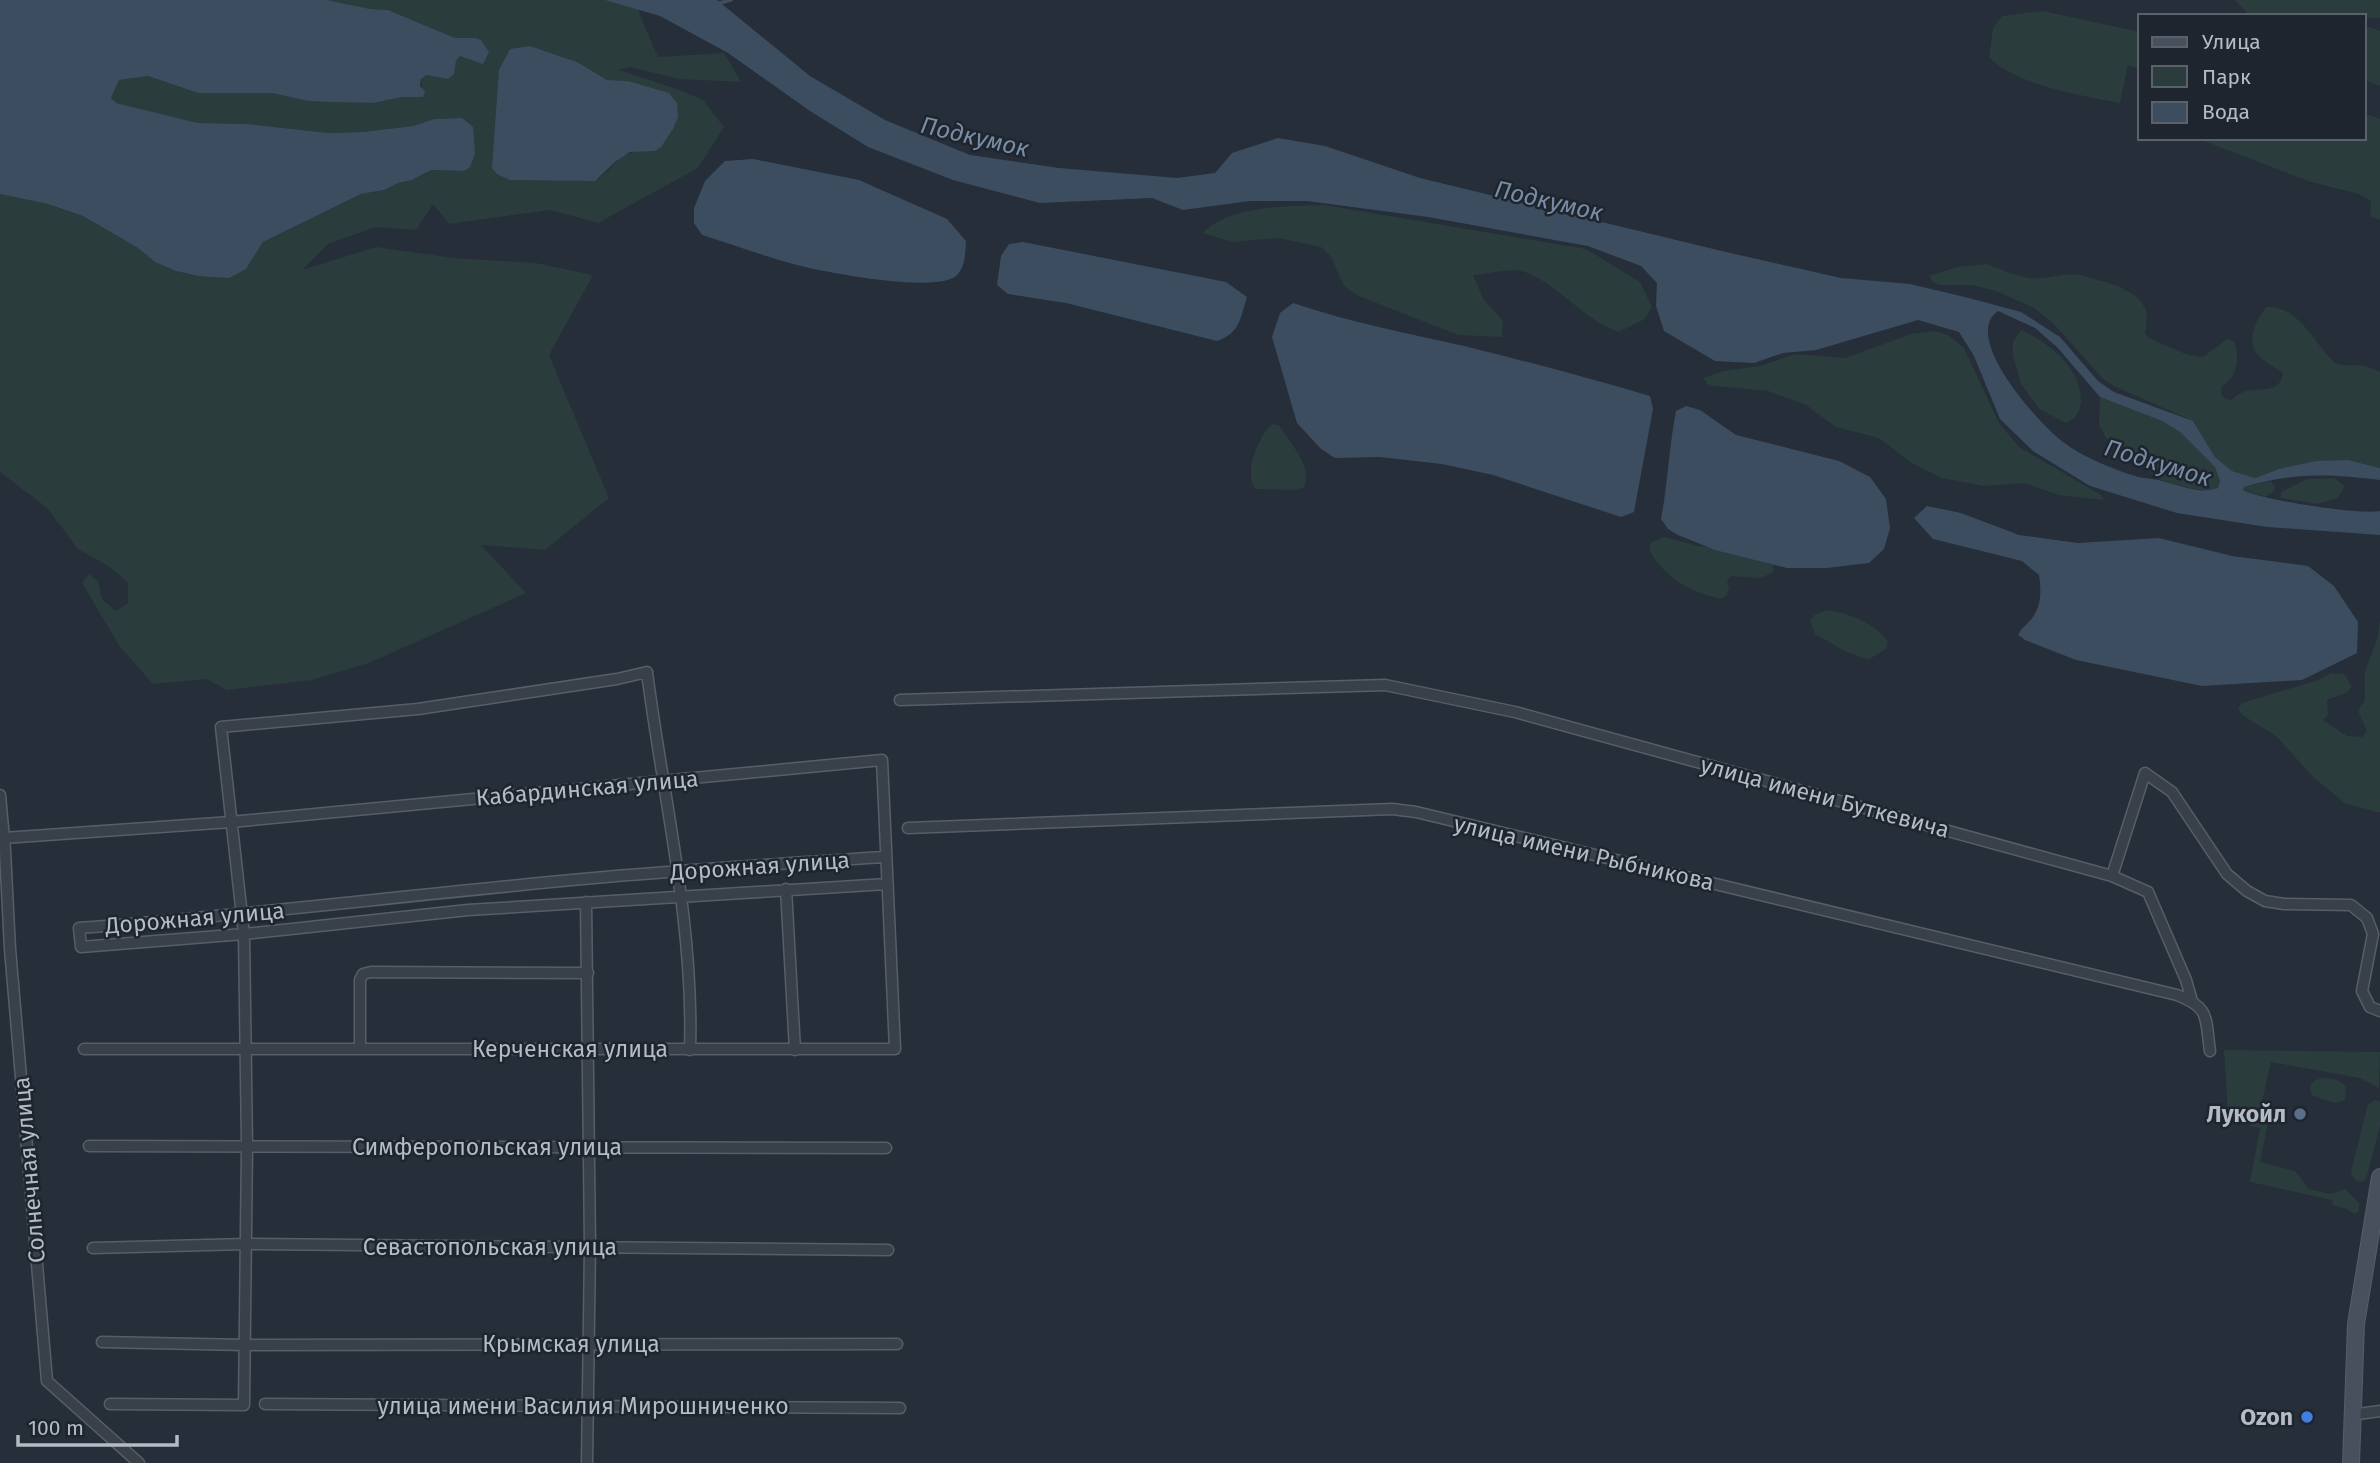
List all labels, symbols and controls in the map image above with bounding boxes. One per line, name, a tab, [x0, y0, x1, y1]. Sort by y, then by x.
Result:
legend	[2138, 14, 2366, 140]
text: Улица	[2202, 29, 2261, 55]
text: Парк	[2202, 64, 2251, 90]
text: Вода	[2202, 99, 2250, 125]
water label: Подкумок	[918, 111, 1032, 163]
water label: Подкумок	[1492, 175, 1606, 227]
water label: Подкумок	[2101, 433, 2215, 493]
street label: улица имени Буткевича	[1697, 750, 1953, 844]
street label: Кабардинская улица	[475, 764, 699, 812]
street label: улица имени Рыбникова	[1451, 809, 1717, 897]
street label: Дорожная улица	[668, 846, 851, 886]
street label: Дорожная улица	[103, 896, 286, 940]
street label: Керченская улица	[472, 1035, 668, 1063]
street label: Солнечная улица	[7, 1076, 51, 1264]
place label: Лукойл	[2207, 1100, 2286, 1128]
marker: Лукойл	[2292, 1106, 2308, 1122]
street label: Симферопольская улица	[352, 1133, 622, 1161]
street label: Севастопольская улица	[363, 1233, 617, 1261]
street label: Крымская улица	[482, 1330, 660, 1358]
street label: улица имени Василия Мирошниченко	[377, 1392, 789, 1420]
place label: Ozon	[2240, 1403, 2293, 1431]
scale bar	[18, 1404, 177, 1448]
marker: Ozon	[2299, 1409, 2315, 1425]
text: 100 m	[28, 1415, 84, 1441]

